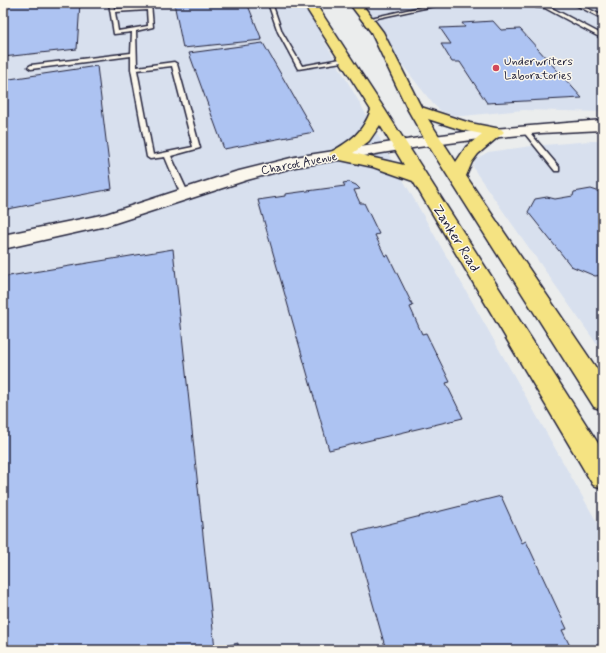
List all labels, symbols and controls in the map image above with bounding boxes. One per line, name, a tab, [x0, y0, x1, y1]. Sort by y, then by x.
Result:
place label: Underwriters Laboratories	[504, 54, 573, 84]
marker: Underwriters Laboratories	[491, 63, 501, 73]
street label: Charcot Avenue	[260, 149, 339, 179]
street label: Zanker Road	[428, 201, 484, 276]

